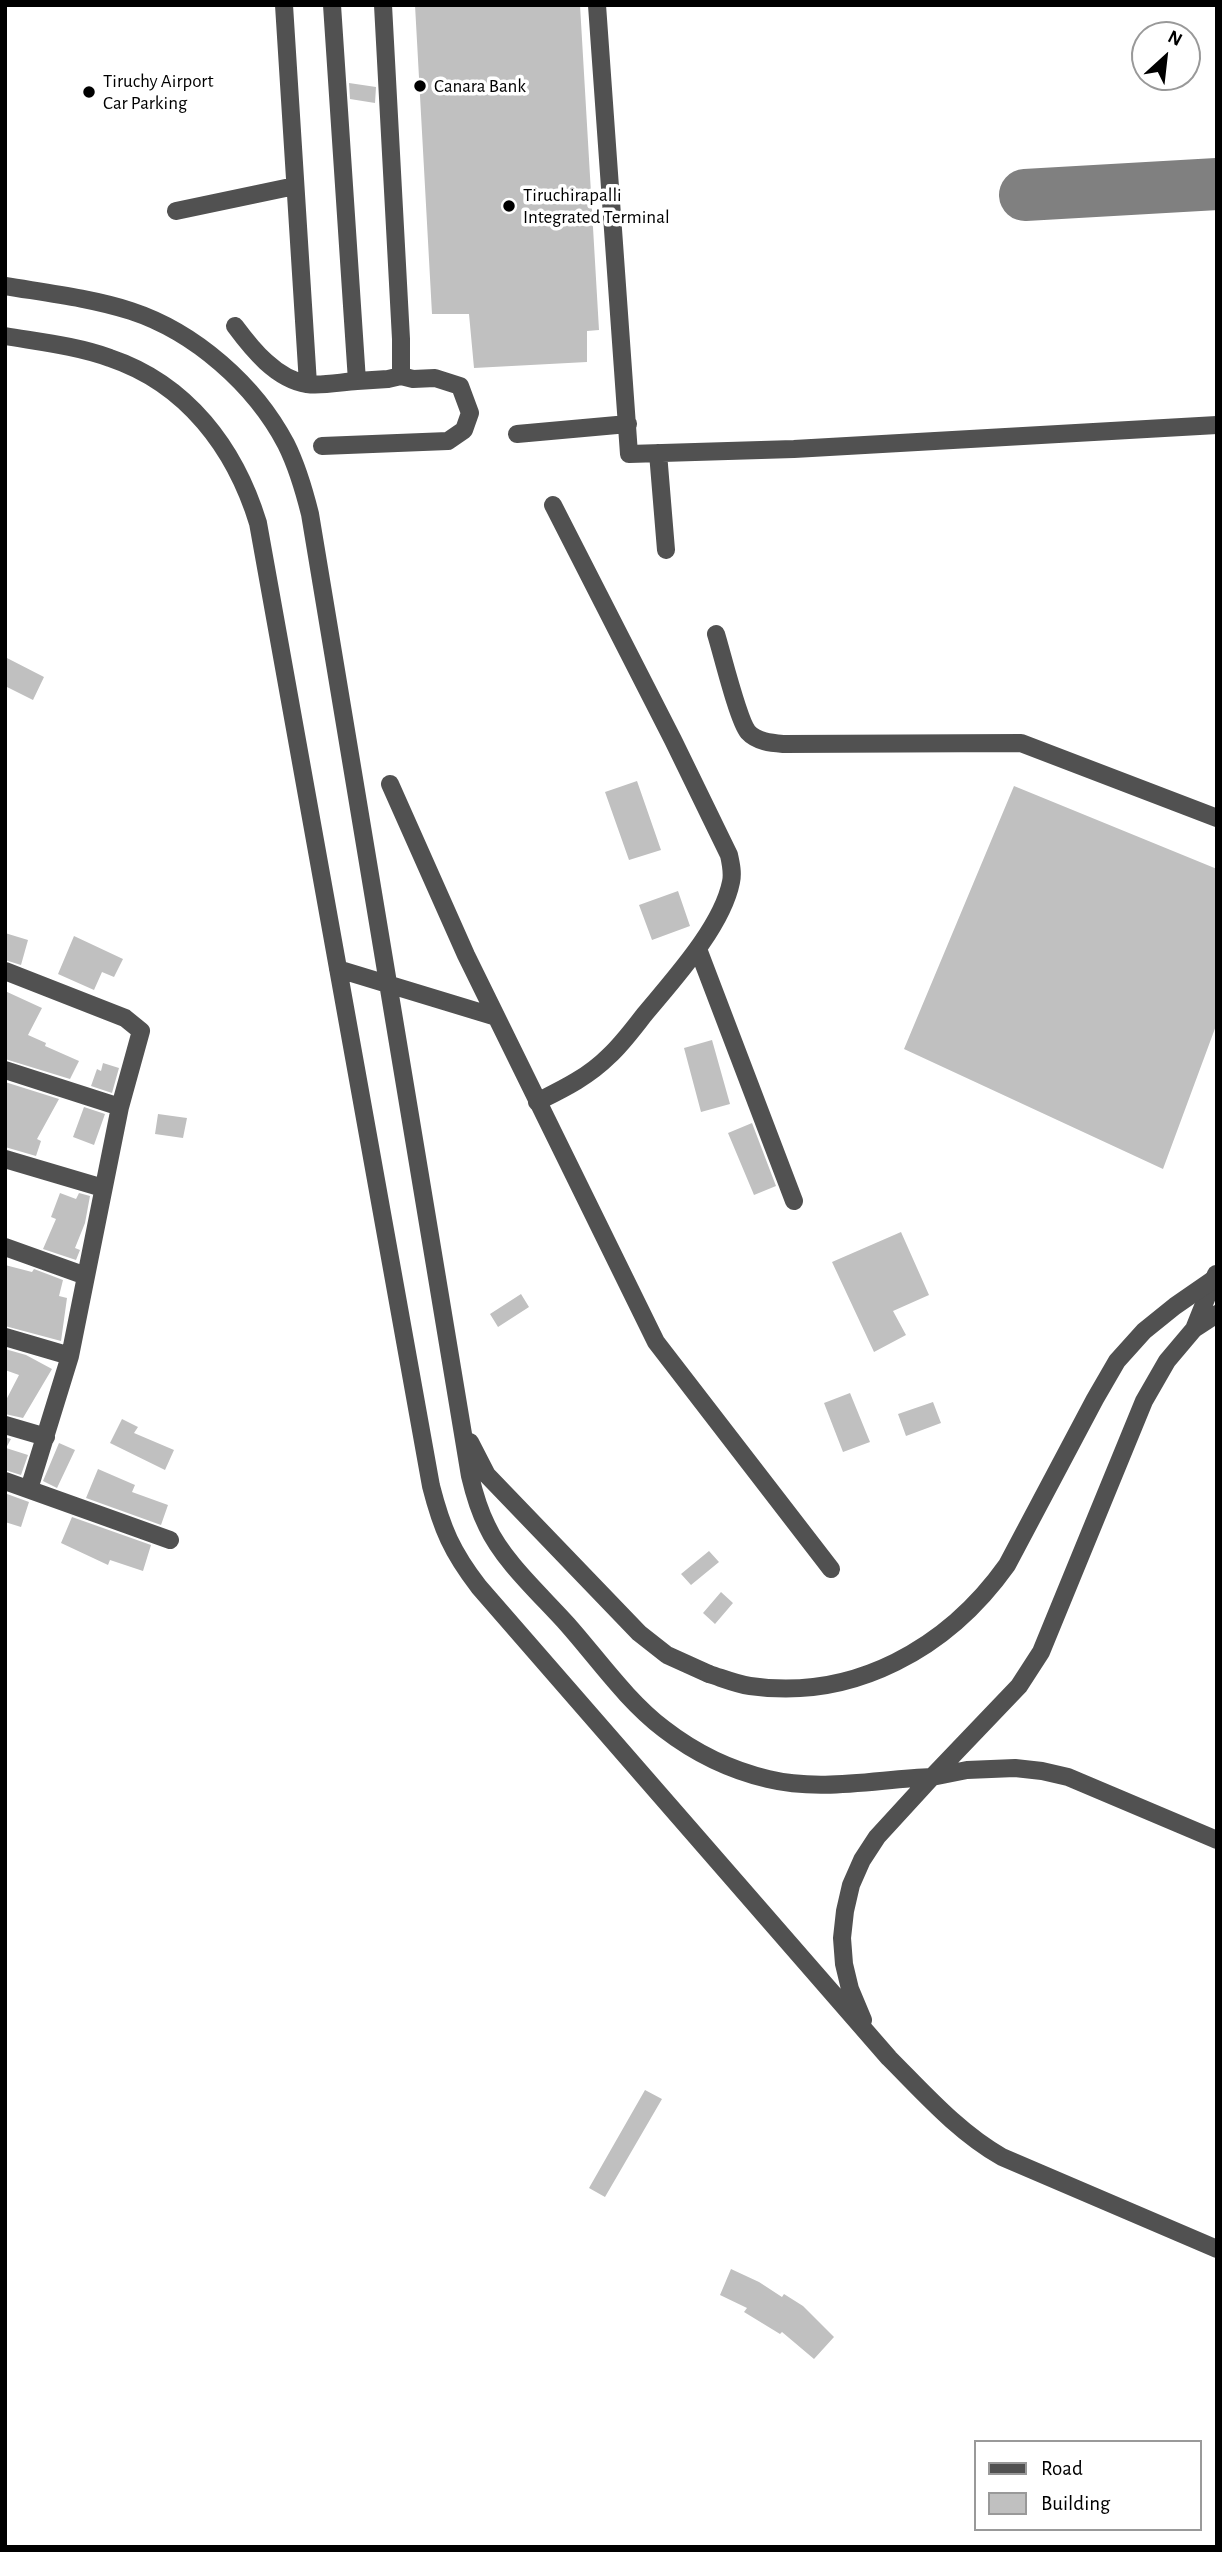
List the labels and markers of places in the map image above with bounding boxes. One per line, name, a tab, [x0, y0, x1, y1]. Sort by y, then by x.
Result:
place label: Tiruchy Airport Car Parking	[103, 70, 214, 114]
place label: Canara Bank	[434, 75, 526, 97]
marker: Canara Bank	[412, 78, 428, 94]
marker: Tiruchy Airport Car Parking	[81, 84, 97, 100]
place label: Tiruchirapalli Integrated Terminal	[523, 184, 670, 228]
marker: Tiruchirapalli Integrated Terminal	[501, 198, 517, 214]

